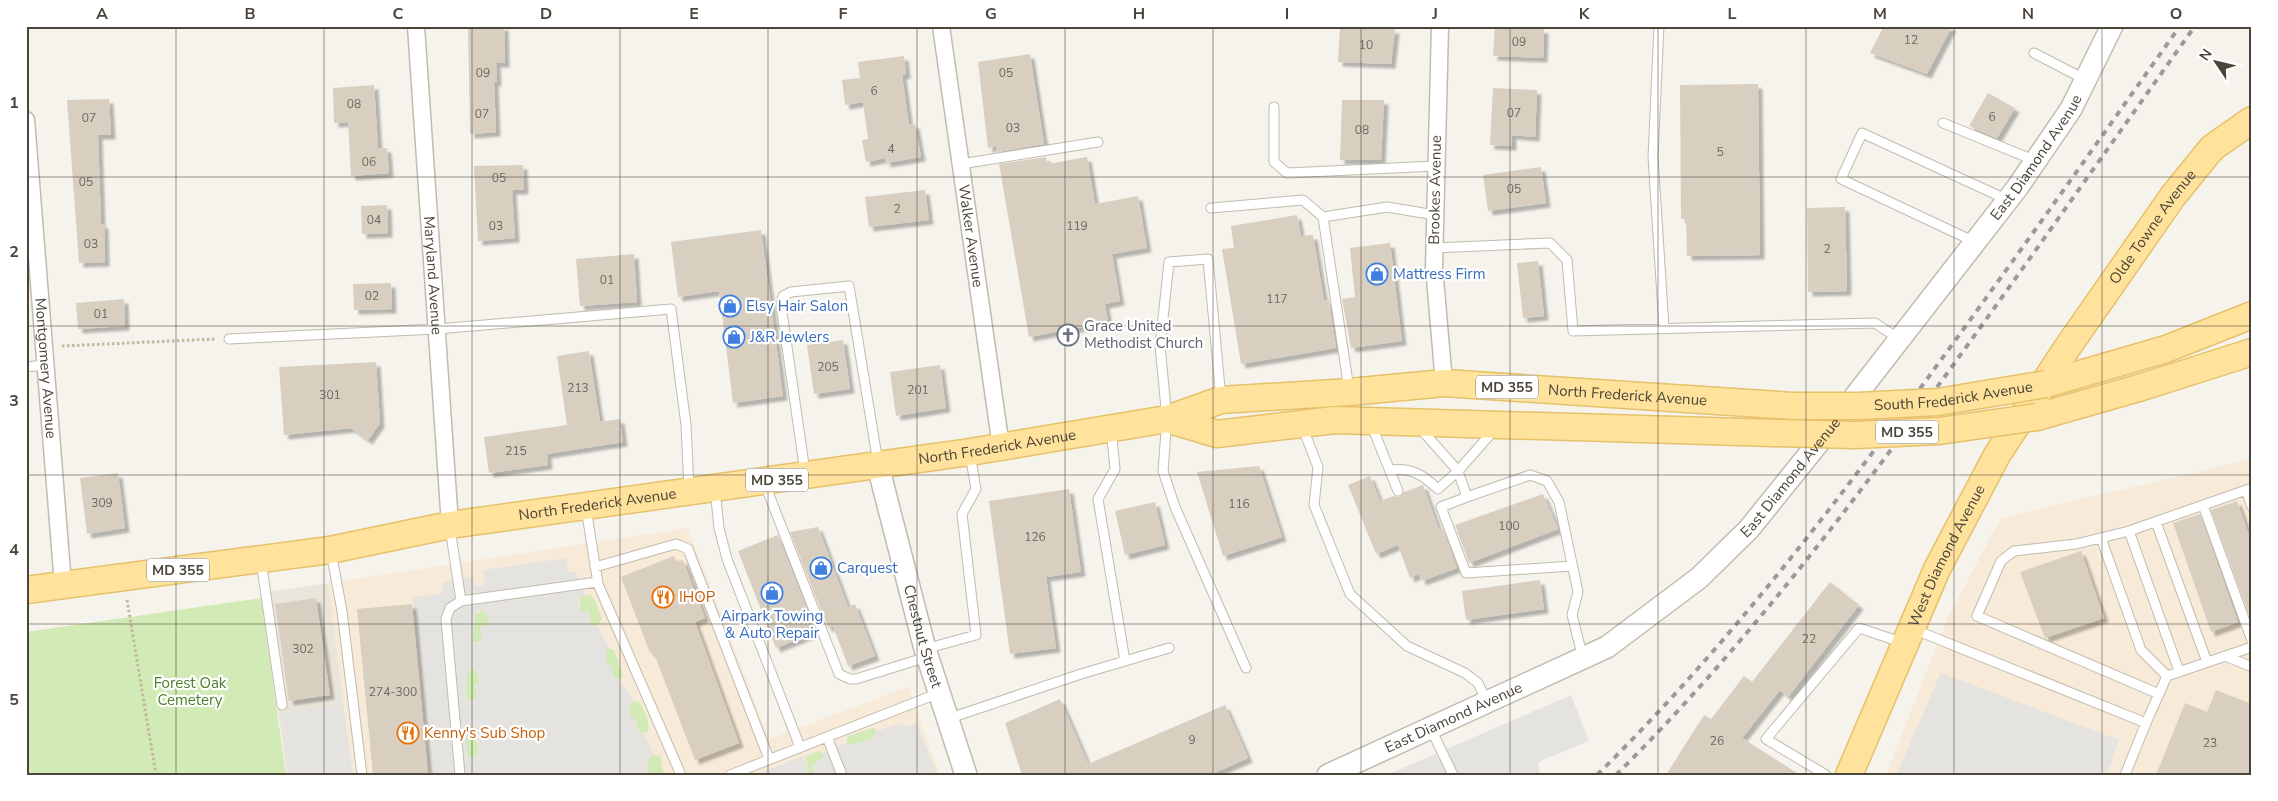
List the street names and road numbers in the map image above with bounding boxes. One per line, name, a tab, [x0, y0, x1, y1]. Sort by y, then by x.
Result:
street label: East Diamond Avenue	[1986, 91, 2087, 224]
street label: Brookes Avenue	[1424, 135, 1446, 245]
street label: Olde Towne Avenue	[2105, 165, 2201, 288]
street label: Walker Avenue	[954, 183, 988, 289]
street label: Maryland Avenue	[419, 215, 447, 335]
street label: Montgomery Avenue	[30, 297, 61, 439]
road number: MD 355	[1476, 376, 1538, 398]
street label: South Frederick Avenue	[1873, 376, 2034, 415]
street label: North Frederick Avenue	[1548, 380, 1708, 410]
street label: East Diamond Avenue	[1736, 413, 1845, 542]
road number: MD 355	[1876, 421, 1938, 444]
street label: North Frederick Avenue	[917, 424, 1078, 469]
road number: MD 355	[746, 468, 808, 492]
street label: West Diamond Avenue	[1903, 481, 1990, 630]
street label: North Frederick Avenue	[517, 483, 678, 525]
road number: MD 355	[147, 558, 209, 582]
street label: Chestnut Street	[899, 583, 947, 691]
street label: East Diamond Avenue	[1382, 677, 1525, 758]

